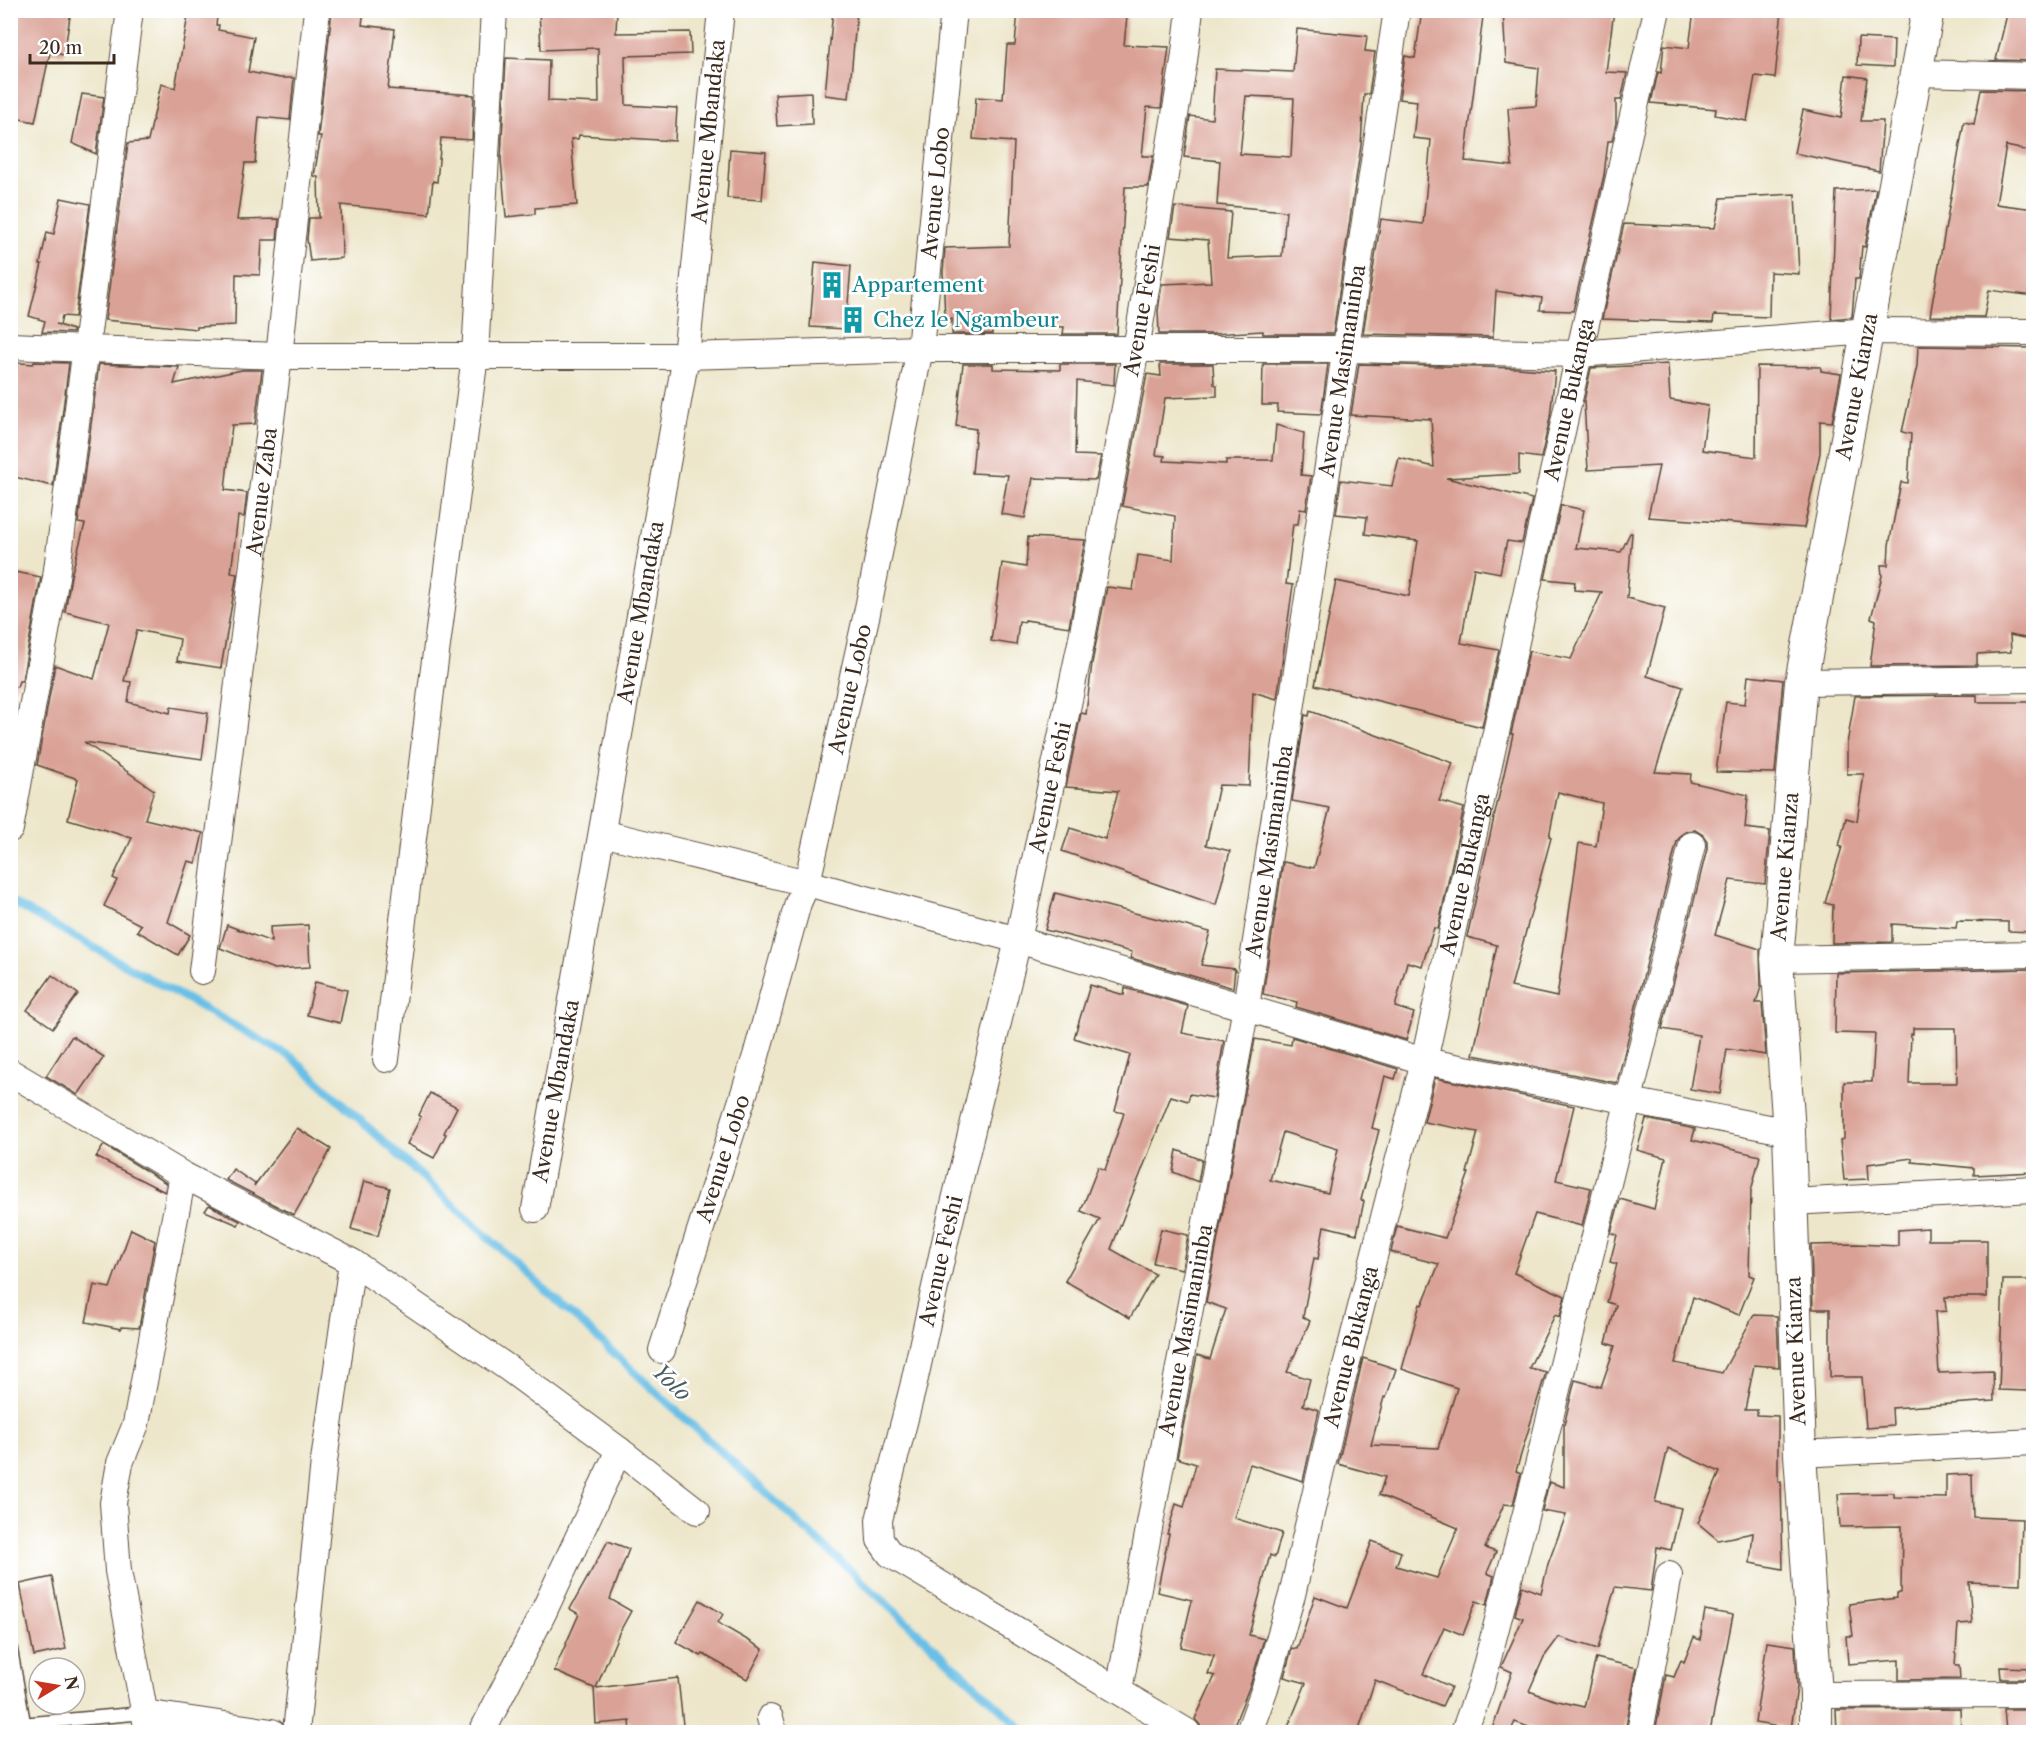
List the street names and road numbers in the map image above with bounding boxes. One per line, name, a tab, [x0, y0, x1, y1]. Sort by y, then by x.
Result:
street label: Avenue Mbandaka	[686, 37, 730, 226]
street label: Avenue Lobo	[916, 126, 954, 261]
street label: Avenue Feshi	[1118, 242, 1165, 379]
street label: Avenue Masimaninba	[1313, 262, 1370, 480]
street label: Avenue Kianza	[1830, 310, 1883, 463]
street label: Avenue Bukanga	[1538, 315, 1599, 484]
street label: Avenue Zaba	[241, 425, 282, 558]
street label: Avenue Mbandaka	[612, 518, 669, 706]
street label: Avenue Lobo	[823, 621, 876, 757]
street label: Avenue Feshi	[1024, 719, 1076, 856]
street label: Avenue Masimaninba	[1240, 742, 1298, 961]
street label: Avenue Bukanga	[1434, 789, 1495, 959]
street label: Avenue Kianza	[1766, 790, 1803, 943]
street label: Avenue Mbandaka	[527, 997, 584, 1185]
street label: Avenue Lobo	[690, 1091, 755, 1226]
street label: Avenue Feshi	[914, 1193, 968, 1330]
street label: Avenue Masimaninba	[1153, 1221, 1218, 1439]
street label: Avenue Bukanga	[1318, 1262, 1383, 1431]
street label: Avenue Kianza	[1780, 1275, 1811, 1427]

